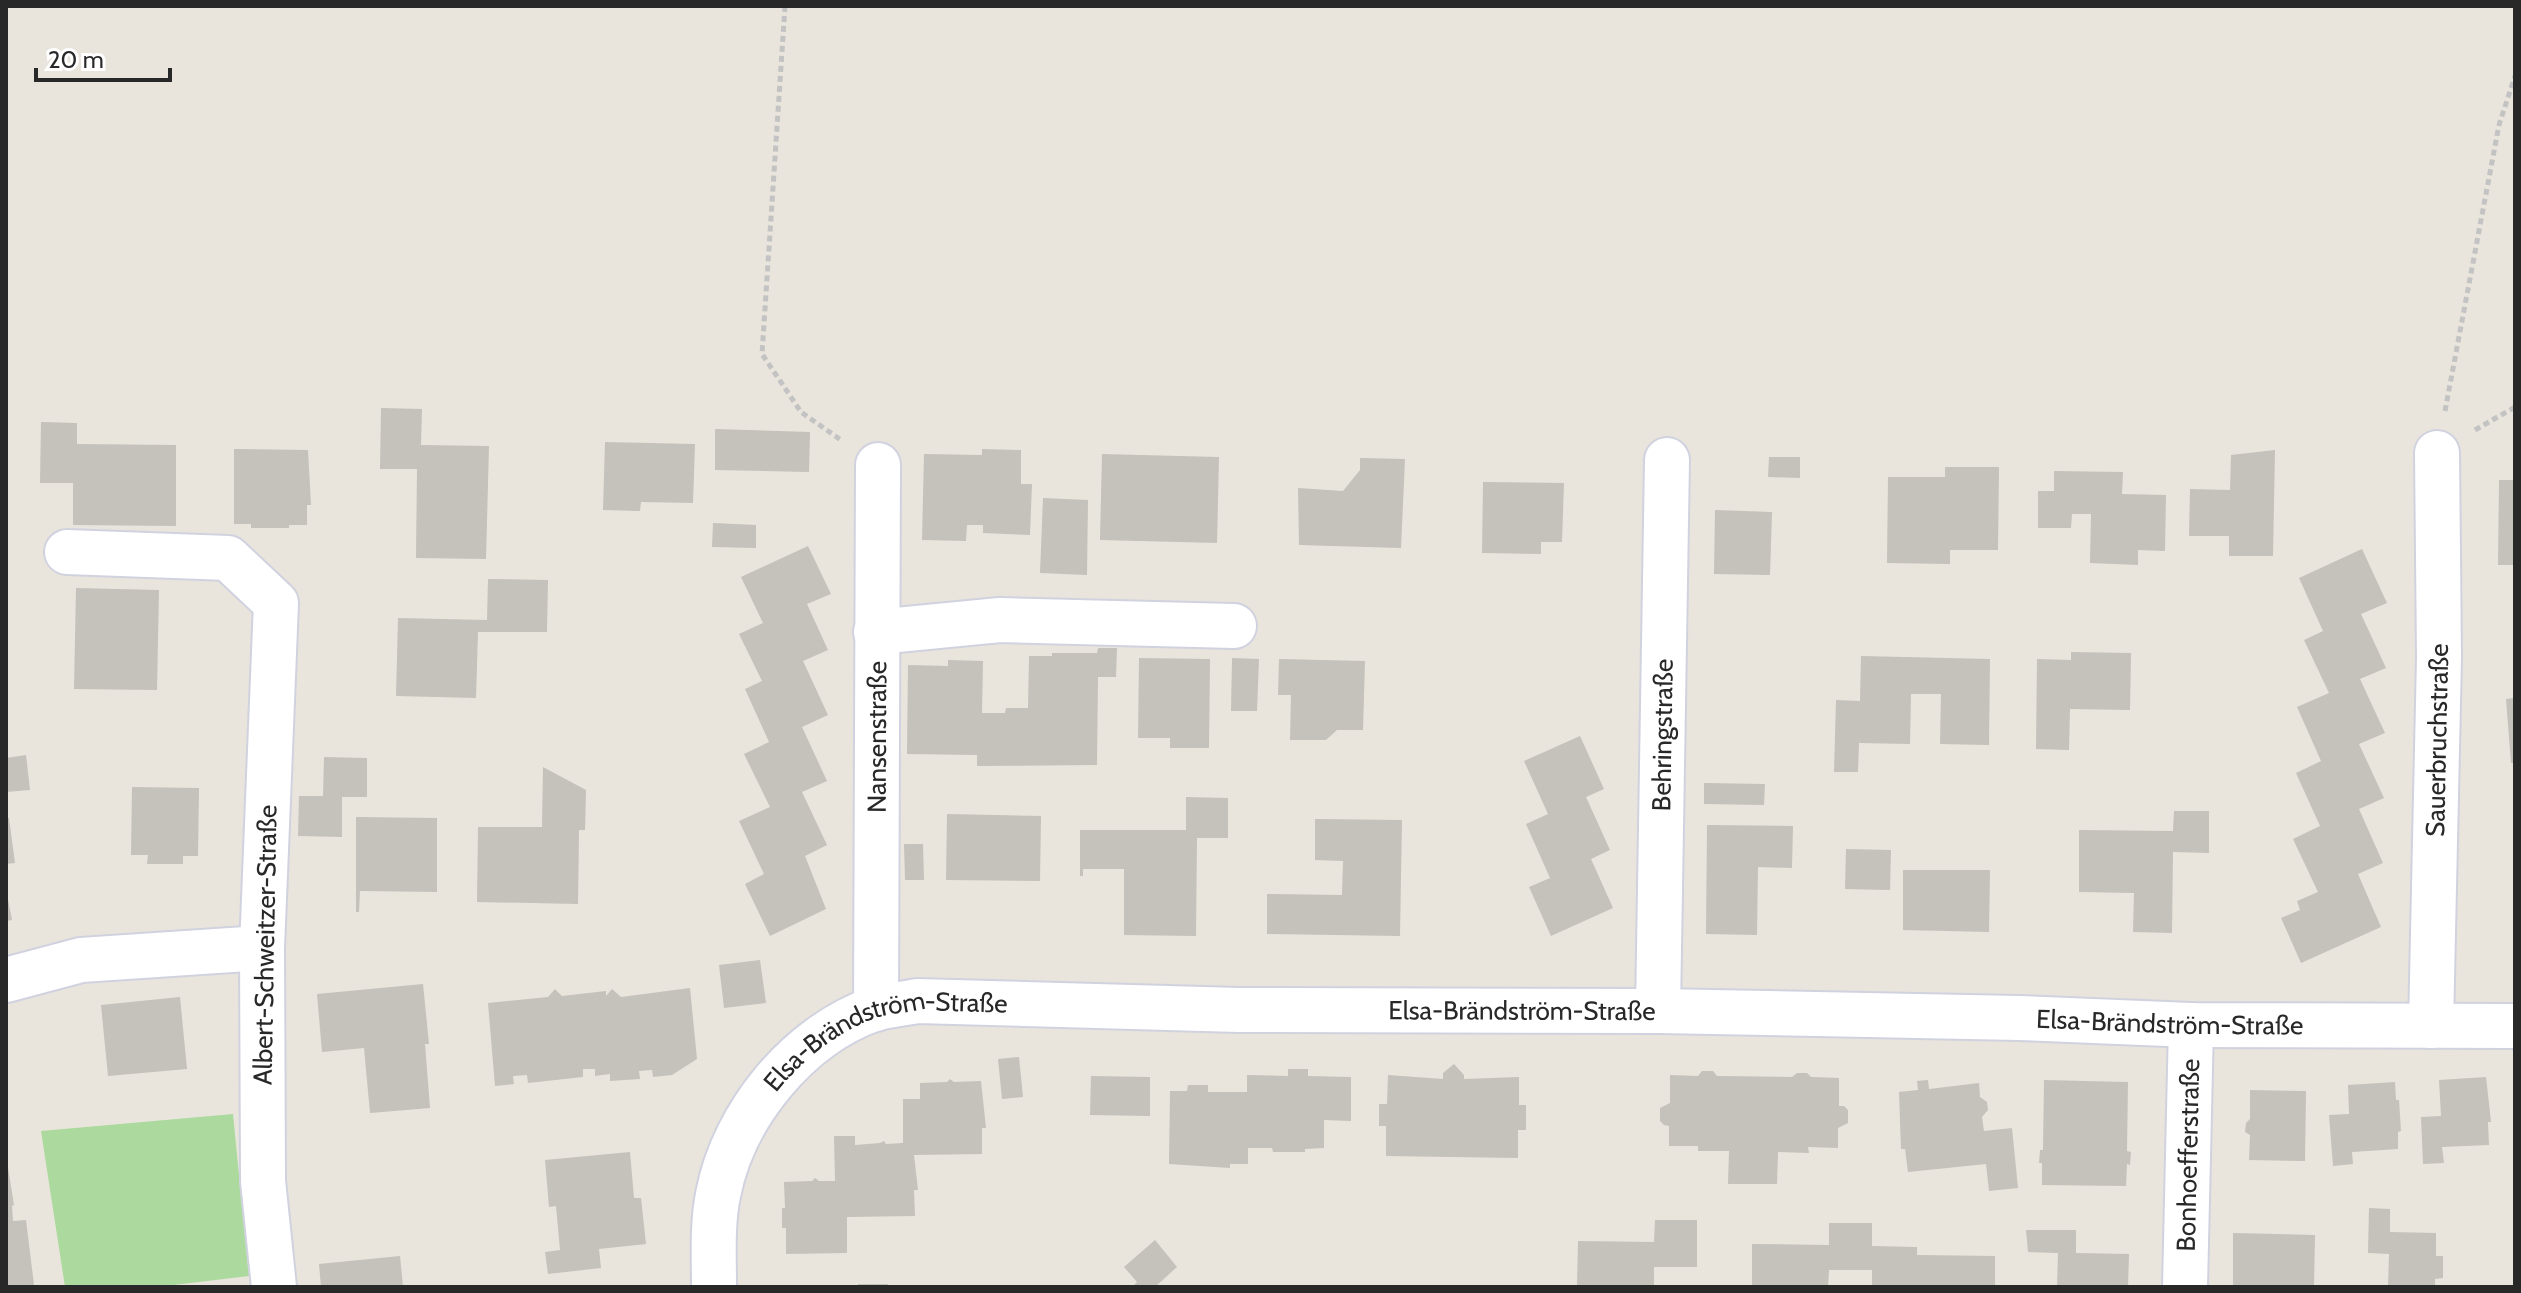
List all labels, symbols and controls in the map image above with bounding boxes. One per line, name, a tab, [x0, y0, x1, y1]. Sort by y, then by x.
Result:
scale bar	[36, 32, 170, 82]
text: 20 m	[48, 45, 104, 74]
street label: Sauerbruchstraße	[2419, 643, 2455, 837]
street label: Behringstraße	[1645, 659, 1680, 812]
street label: Nansenstraße	[861, 661, 893, 813]
street label: Albert-Schweitzer-Straße	[247, 805, 283, 1085]
street label: Elsa-Brändström-Straße	[756, 984, 1008, 1098]
street label: Elsa-Brändström-Straße	[1388, 994, 1656, 1027]
street label: Elsa-Brändström-Straße	[2036, 1003, 2303, 1041]
street label: Bonhoefferstraße	[2170, 1058, 2206, 1252]

